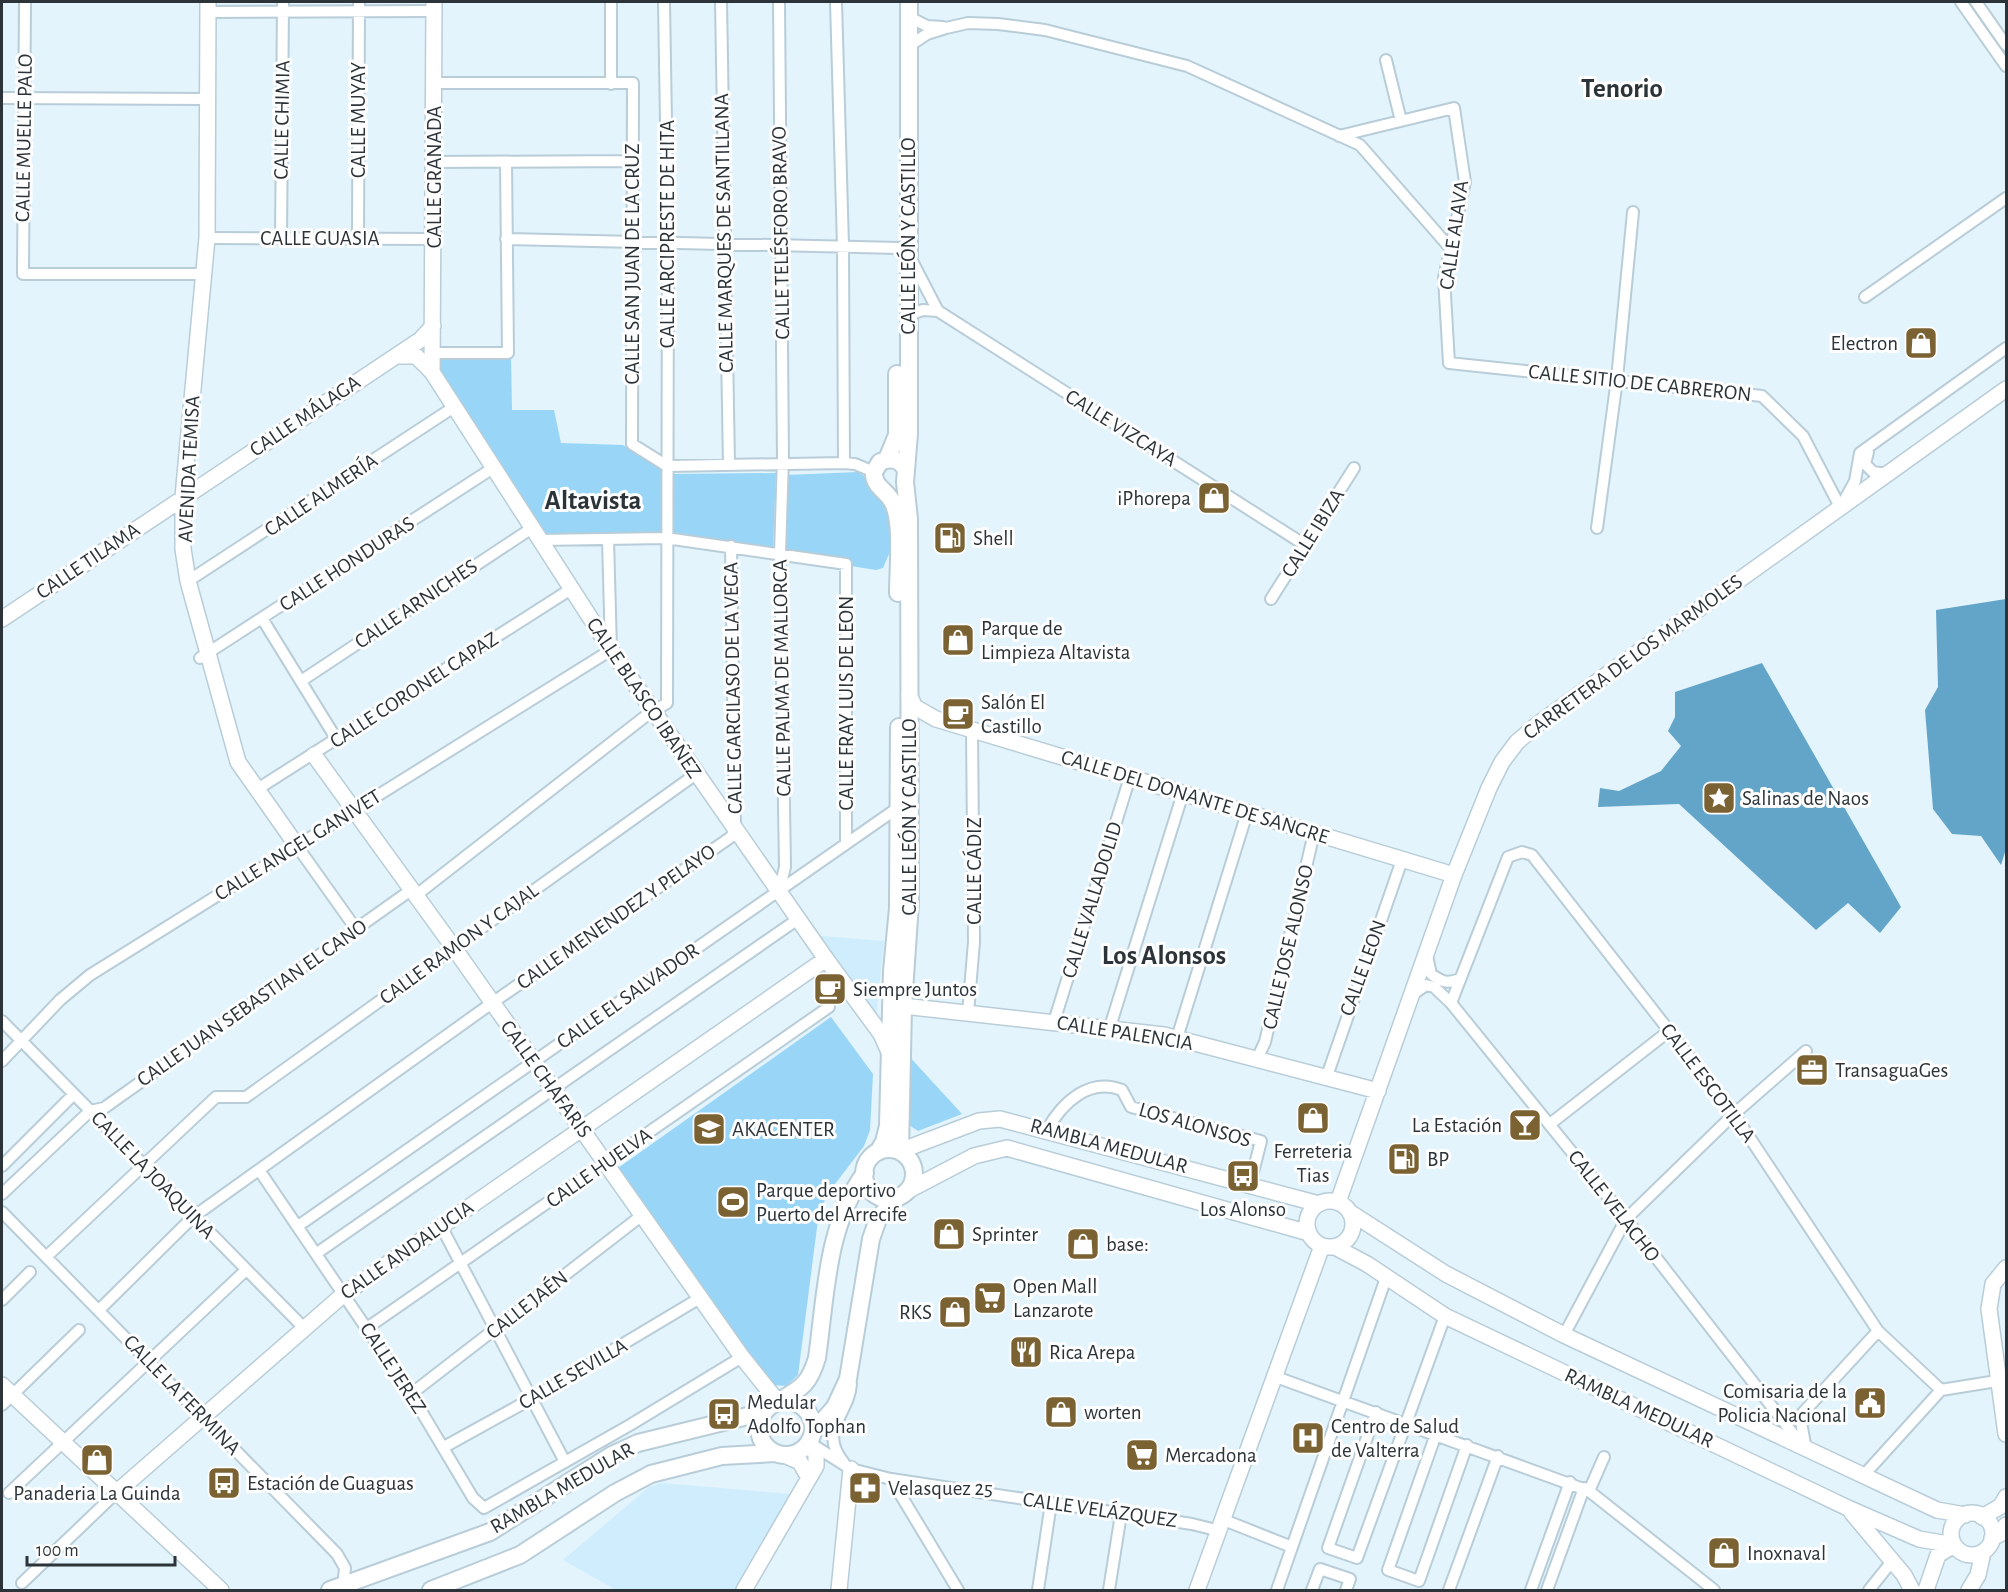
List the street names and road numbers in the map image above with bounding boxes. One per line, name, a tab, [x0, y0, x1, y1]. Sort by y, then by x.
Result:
street label: CALLE MUELLE PALO	[12, 54, 36, 222]
street label: CALLE CHIMIA	[270, 60, 294, 180]
street label: CALLE MUYAY	[348, 62, 369, 178]
street label: CALLE MARQUES DE SANTILLANA	[711, 93, 737, 373]
street label: CALLE GRANADA	[424, 106, 445, 248]
street label: CALLE ARCIPRESTE DE HITA	[657, 120, 678, 348]
street label: CALLE TELÉSFORO BRAVO	[767, 126, 793, 340]
street label: CALLE LEÓN Y CASTILLO	[896, 138, 919, 334]
street label: CALLE SAN JUAN DE LA CRUZ	[622, 143, 643, 385]
street label: CALLE ALAVA	[1436, 179, 1472, 291]
street label: CALLE GUASIA	[260, 228, 380, 249]
street label: CALLE SITIO DE CABRERON	[1527, 361, 1753, 405]
street label: CALLE MÁLAGA	[245, 370, 364, 461]
street label: CALLE VIZCAYA	[1062, 385, 1180, 471]
street label: AVENIDA TEMISA	[175, 395, 203, 543]
street label: CALLE ALMERÍA	[260, 448, 381, 540]
street label: CALLE IBIZA	[1278, 485, 1348, 581]
street label: CALLE HONDURAS	[276, 513, 418, 615]
street label: CALLE TILAMA	[33, 519, 143, 603]
street label: CALLE ARNICHES	[351, 555, 481, 653]
street label: CALLE PALMA DE MALLORCA	[769, 559, 795, 797]
street label: CALLE GARCILASO DE LA VEGA	[720, 562, 746, 814]
street label: CARRETERA DE LOS MARMOLES	[1520, 571, 1746, 743]
street label: CALLE FRAY LUIS DE LEON	[836, 596, 857, 810]
street label: CALLE BLASCO IBAÑEZ	[583, 613, 707, 782]
street label: CALLE CORONEL CAPAZ	[326, 628, 502, 752]
street label: CALLE LEÓN Y CASTILLO	[897, 719, 920, 915]
street label: CALLE DEL DONANTE DE SANGRE	[1059, 746, 1331, 848]
street label: CALLE ANGEL GANIVET	[211, 785, 385, 905]
street label: CALLE CÁDIZ	[962, 817, 985, 925]
street label: CALLE VALLADOLID	[1058, 819, 1126, 981]
street label: CALLE MENENDEZ Y PELAYO	[513, 840, 719, 994]
street label: CALLE JOSE ALONSO	[1259, 863, 1317, 1031]
street label: CALLE RAMON Y CAJAL	[376, 879, 542, 1009]
street label: CALLE JUAN SEBASTIAN EL CANO	[133, 916, 371, 1090]
street label: CALLE LEON	[1336, 917, 1390, 1019]
street label: CALLE EL SALVADOR	[553, 939, 703, 1053]
street label: CALLE PALENCIA	[1055, 1012, 1195, 1054]
street label: CALLE CHAFARIS	[497, 1016, 596, 1142]
street label: CALLE ESCOTILLA	[1657, 1020, 1759, 1146]
street label: LOS ALONSOS	[1136, 1099, 1254, 1151]
street label: CALLE LA JOAQUINA	[87, 1107, 219, 1243]
street label: RAMBLA MEDULAR	[1028, 1115, 1190, 1177]
street label: CALLE HUELVA	[543, 1124, 655, 1212]
street label: CALLE VELACHO	[1564, 1146, 1664, 1266]
street label: CALLE ANDALUCIA	[337, 1196, 477, 1304]
street label: CALLE JAÉN	[481, 1265, 572, 1343]
street label: CALLE JEREZ	[356, 1319, 430, 1417]
street label: CALLE LA FERMINA	[120, 1331, 244, 1459]
street label: CALLE SEVILLA	[515, 1335, 631, 1413]
street label: RAMBLA MEDULAR	[1561, 1364, 1717, 1452]
street label: RAMBLA MEDULAR	[487, 1438, 637, 1538]
street label: CALLE VELÁZQUEZ	[1021, 1487, 1179, 1531]

